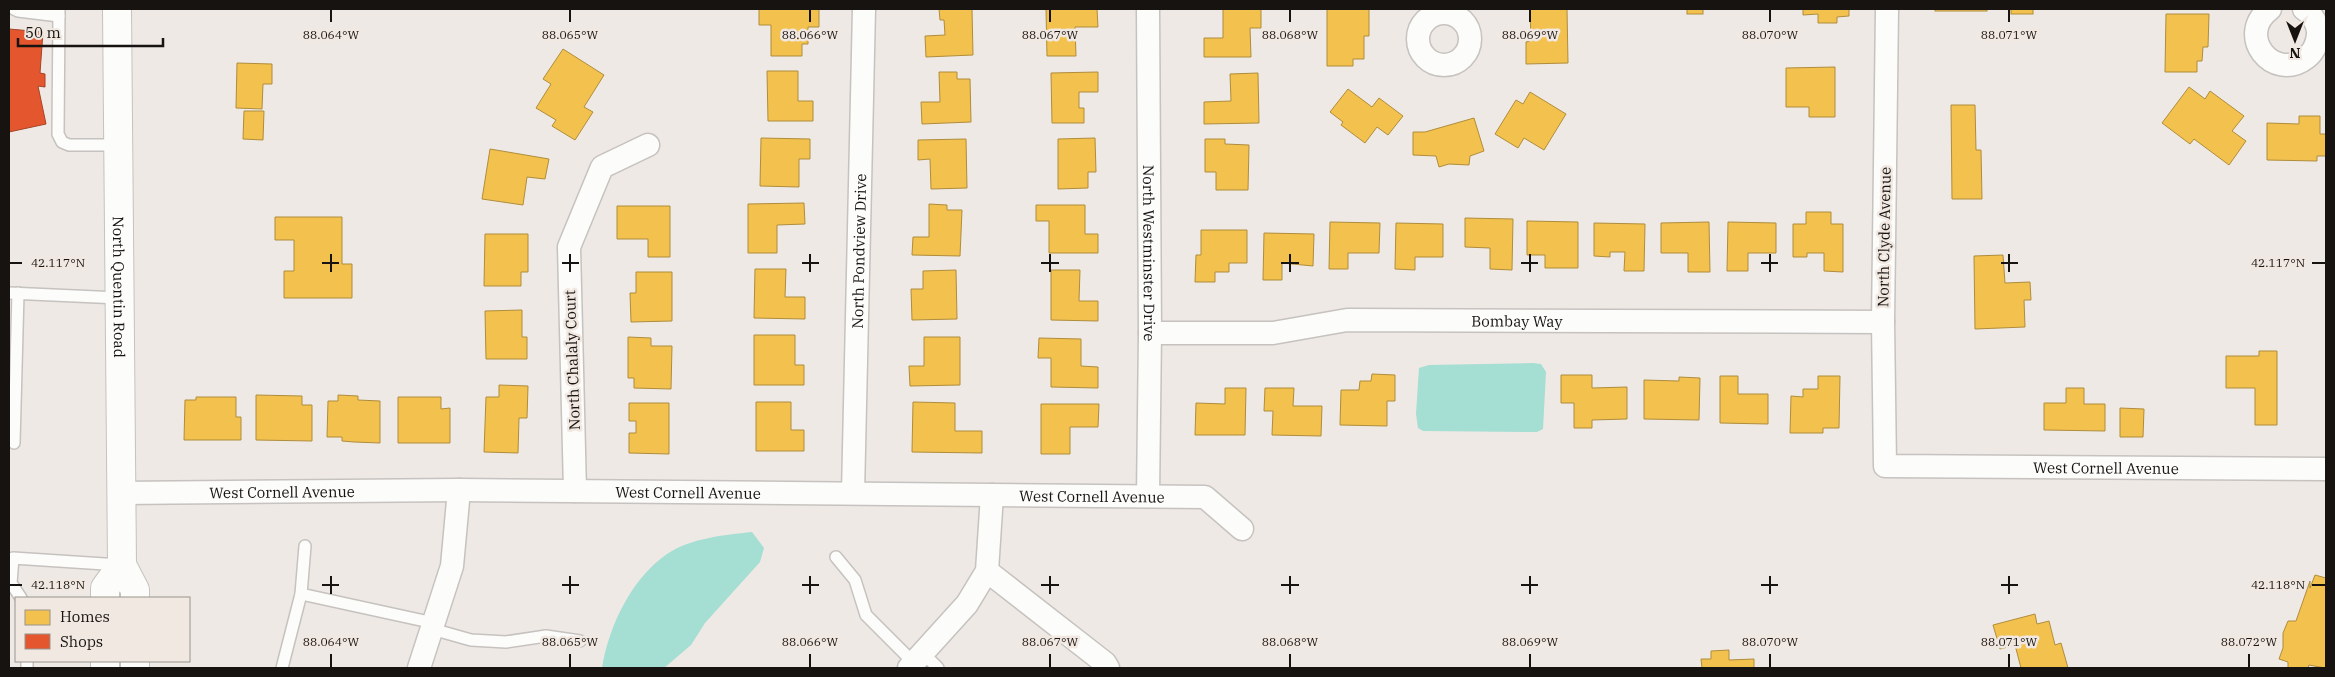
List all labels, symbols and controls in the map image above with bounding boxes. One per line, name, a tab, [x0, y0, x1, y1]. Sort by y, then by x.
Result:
scale bar	[18, 15, 162, 47]
north arrow	[2270, 15, 2320, 65]
text: 50 m	[25, 23, 61, 42]
text: 88.064°W	[303, 27, 360, 42]
text: 88.065°W	[542, 27, 599, 42]
text: 88.066°W	[782, 27, 839, 42]
text: 88.067°W	[1022, 27, 1079, 42]
text: 88.068°W	[1262, 27, 1319, 42]
text: 88.069°W	[1502, 27, 1559, 42]
text: 88.070°W	[1742, 27, 1799, 42]
text: 88.071°W	[1981, 27, 2038, 42]
text: N	[2289, 44, 2301, 62]
street label: North Westminster Drive	[1139, 165, 1160, 341]
street label: North Clyde Avenue	[1873, 167, 1895, 307]
street label: North Pondview Drive	[847, 173, 870, 329]
street label: North Quentin Road	[109, 216, 130, 358]
text: 42.117°N	[31, 255, 85, 270]
text: 42.117°N	[2251, 255, 2305, 270]
street label: North Chalaly Court	[560, 290, 584, 430]
street label: Bombay Way	[1471, 311, 1562, 330]
street label: West Cornell Avenue	[2033, 458, 2179, 477]
street label: West Cornell Avenue	[209, 481, 355, 502]
street label: West Cornell Avenue	[615, 482, 761, 502]
street label: West Cornell Avenue	[1019, 486, 1165, 506]
text: 42.118°N	[31, 577, 85, 592]
text: 42.118°N	[2251, 577, 2305, 592]
legend	[15, 597, 190, 662]
text: Homes	[60, 607, 110, 626]
text: Shops	[60, 632, 103, 651]
text: 88.064°W	[303, 634, 360, 649]
text: 88.065°W	[542, 634, 599, 649]
text: 88.066°W	[782, 634, 839, 649]
text: 88.067°W	[1022, 634, 1079, 649]
text: 88.068°W	[1262, 634, 1319, 649]
text: 88.069°W	[1502, 634, 1559, 649]
text: 88.070°W	[1742, 634, 1799, 649]
text: 88.071°W	[1981, 634, 2038, 649]
text: 88.072°W	[2221, 634, 2278, 649]

